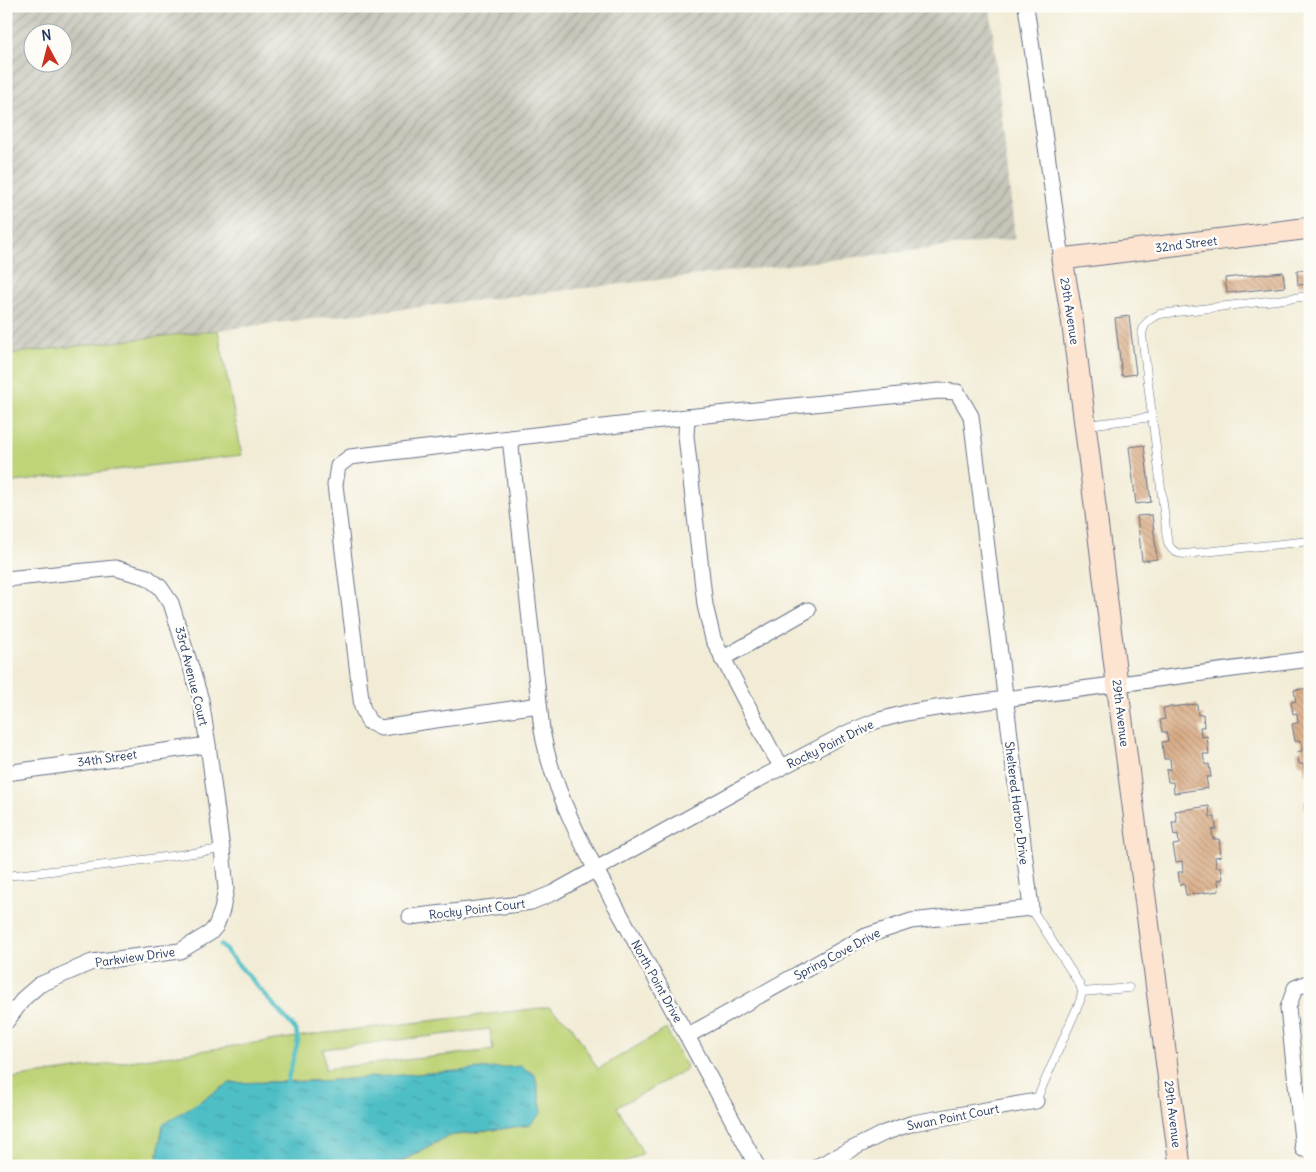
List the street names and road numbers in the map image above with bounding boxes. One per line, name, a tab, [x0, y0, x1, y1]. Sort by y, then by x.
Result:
street label: 32nd Street	[1154, 233, 1218, 255]
street label: 29th Avenue	[1057, 276, 1083, 346]
street label: 33rd Avenue Court	[172, 625, 212, 727]
street label: 29th Avenue	[1109, 679, 1133, 747]
street label: Rocky Point Drive	[784, 717, 876, 771]
street label: Sheltered Harbor Drive	[1002, 741, 1032, 865]
street label: 34th Street	[76, 746, 138, 770]
street label: Rocky Point Court	[428, 896, 526, 922]
street label: Spring Cove Drive	[791, 925, 883, 983]
street label: North Point Drive	[628, 937, 686, 1025]
street label: Parkview Drive	[94, 944, 176, 970]
street label: 29th Avenue	[1161, 1080, 1185, 1148]
street label: Swan Point Court	[906, 1101, 1000, 1133]

